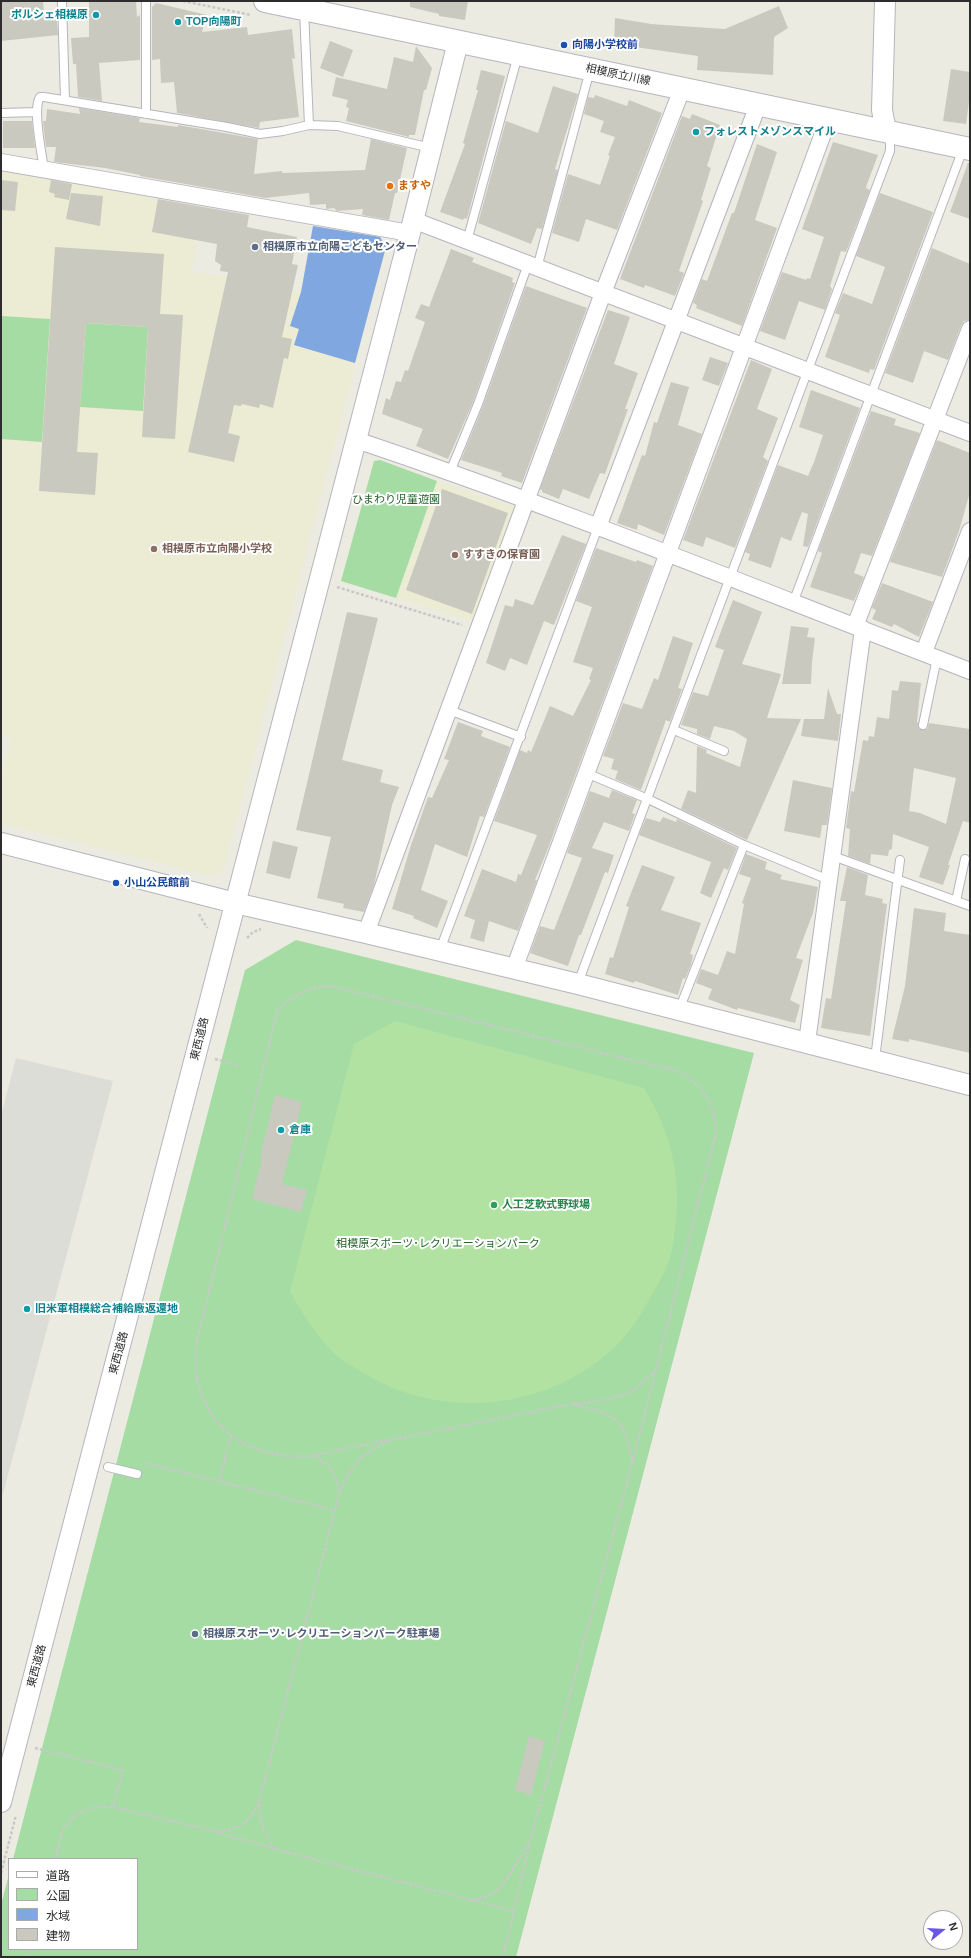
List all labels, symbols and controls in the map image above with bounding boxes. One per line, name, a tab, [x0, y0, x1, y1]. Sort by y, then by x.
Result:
place label: ポルシェ相模原	[11, 8, 88, 22]
marker: ポルシェ相模原	[91, 10, 101, 20]
place label: TOP向陽町	[186, 15, 241, 29]
marker: TOP向陽町	[173, 17, 183, 27]
place label: 向陽小学校前	[572, 38, 638, 52]
marker: 向陽小学校前	[559, 40, 569, 50]
street label: 相模原立川線	[584, 62, 652, 88]
place label: フォレストメゾンスマイル	[704, 125, 836, 139]
marker: フォレストメゾンスマイル	[691, 127, 701, 137]
place label: ますや	[398, 179, 431, 193]
marker: ますや	[385, 181, 395, 191]
place label: 相模原市立向陽こどもセンター	[263, 240, 417, 254]
marker: 相模原市立向陽こどもセンター	[250, 242, 260, 252]
park label: ひまわり児童遊園	[352, 493, 440, 507]
place label: 相模原市立向陽小学校	[162, 542, 272, 556]
marker: 相模原市立向陽小学校	[149, 544, 159, 554]
place label: すすきの保育園	[463, 548, 540, 562]
marker: すすきの保育園	[450, 550, 460, 560]
place label: 小山公民館前	[124, 876, 190, 890]
marker: 小山公民館前	[111, 878, 121, 888]
street label: 東西道路	[188, 1016, 212, 1062]
place label: 倉庫	[289, 1123, 311, 1137]
marker: 倉庫	[276, 1125, 286, 1135]
place label: 人工芝軟式野球場	[502, 1198, 590, 1212]
marker: 人工芝軟式野球場	[489, 1200, 499, 1210]
park label: 相模原スポーツ･レクリエーションパーク	[336, 1237, 540, 1251]
place label: 旧米軍相模総合補給廠返還地	[35, 1302, 178, 1316]
marker: 旧米軍相模総合補給廠返還地	[22, 1304, 32, 1314]
street label: 東西道路	[107, 1330, 131, 1376]
place label: 相模原スポーツ･レクリエーションパーク駐車場	[203, 1627, 439, 1641]
marker: 相模原スポーツ･レクリエーションパーク駐車場	[190, 1629, 200, 1639]
street label: 東西道路	[25, 1643, 49, 1689]
legend	[8, 1858, 138, 1950]
text: 道路	[46, 1869, 70, 1883]
text: 公園	[46, 1889, 70, 1903]
text: 水域	[46, 1909, 70, 1923]
north arrow	[923, 1910, 963, 1950]
text: N	[947, 1921, 960, 1932]
text: 建物	[46, 1929, 70, 1943]

